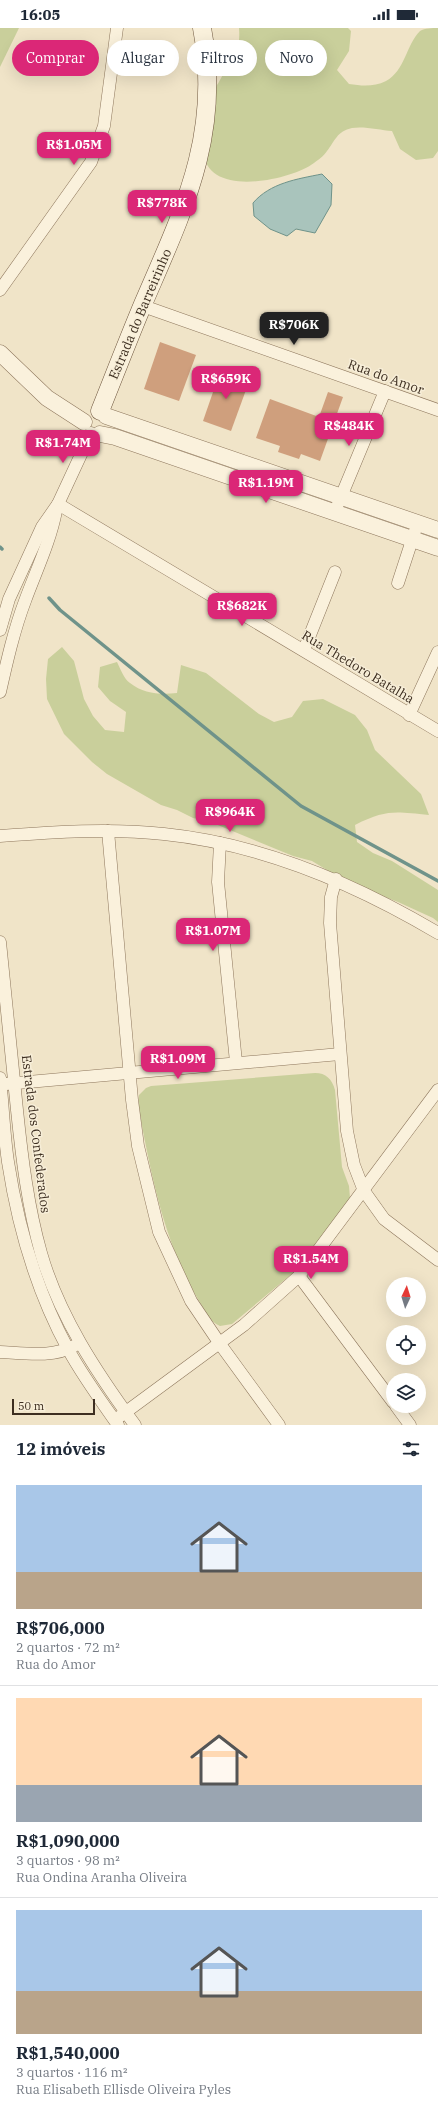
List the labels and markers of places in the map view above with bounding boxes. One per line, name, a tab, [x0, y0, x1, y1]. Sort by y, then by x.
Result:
pin: R$1.05M	[37, 132, 111, 166]
pin: R$778K	[129, 190, 195, 224]
pin: R$706K	[261, 312, 327, 346]
pin: R$659K	[193, 366, 259, 400]
pin: R$484K	[316, 413, 382, 447]
pin: R$1.74M	[26, 430, 100, 464]
pin: R$1.19M	[229, 470, 303, 504]
pin: R$682K	[209, 593, 275, 627]
pin: R$964K	[197, 799, 263, 833]
pin: R$1.07M	[176, 918, 250, 952]
pin: R$1.09M	[141, 1046, 215, 1080]
pin: R$1.54M	[274, 1246, 348, 1280]

